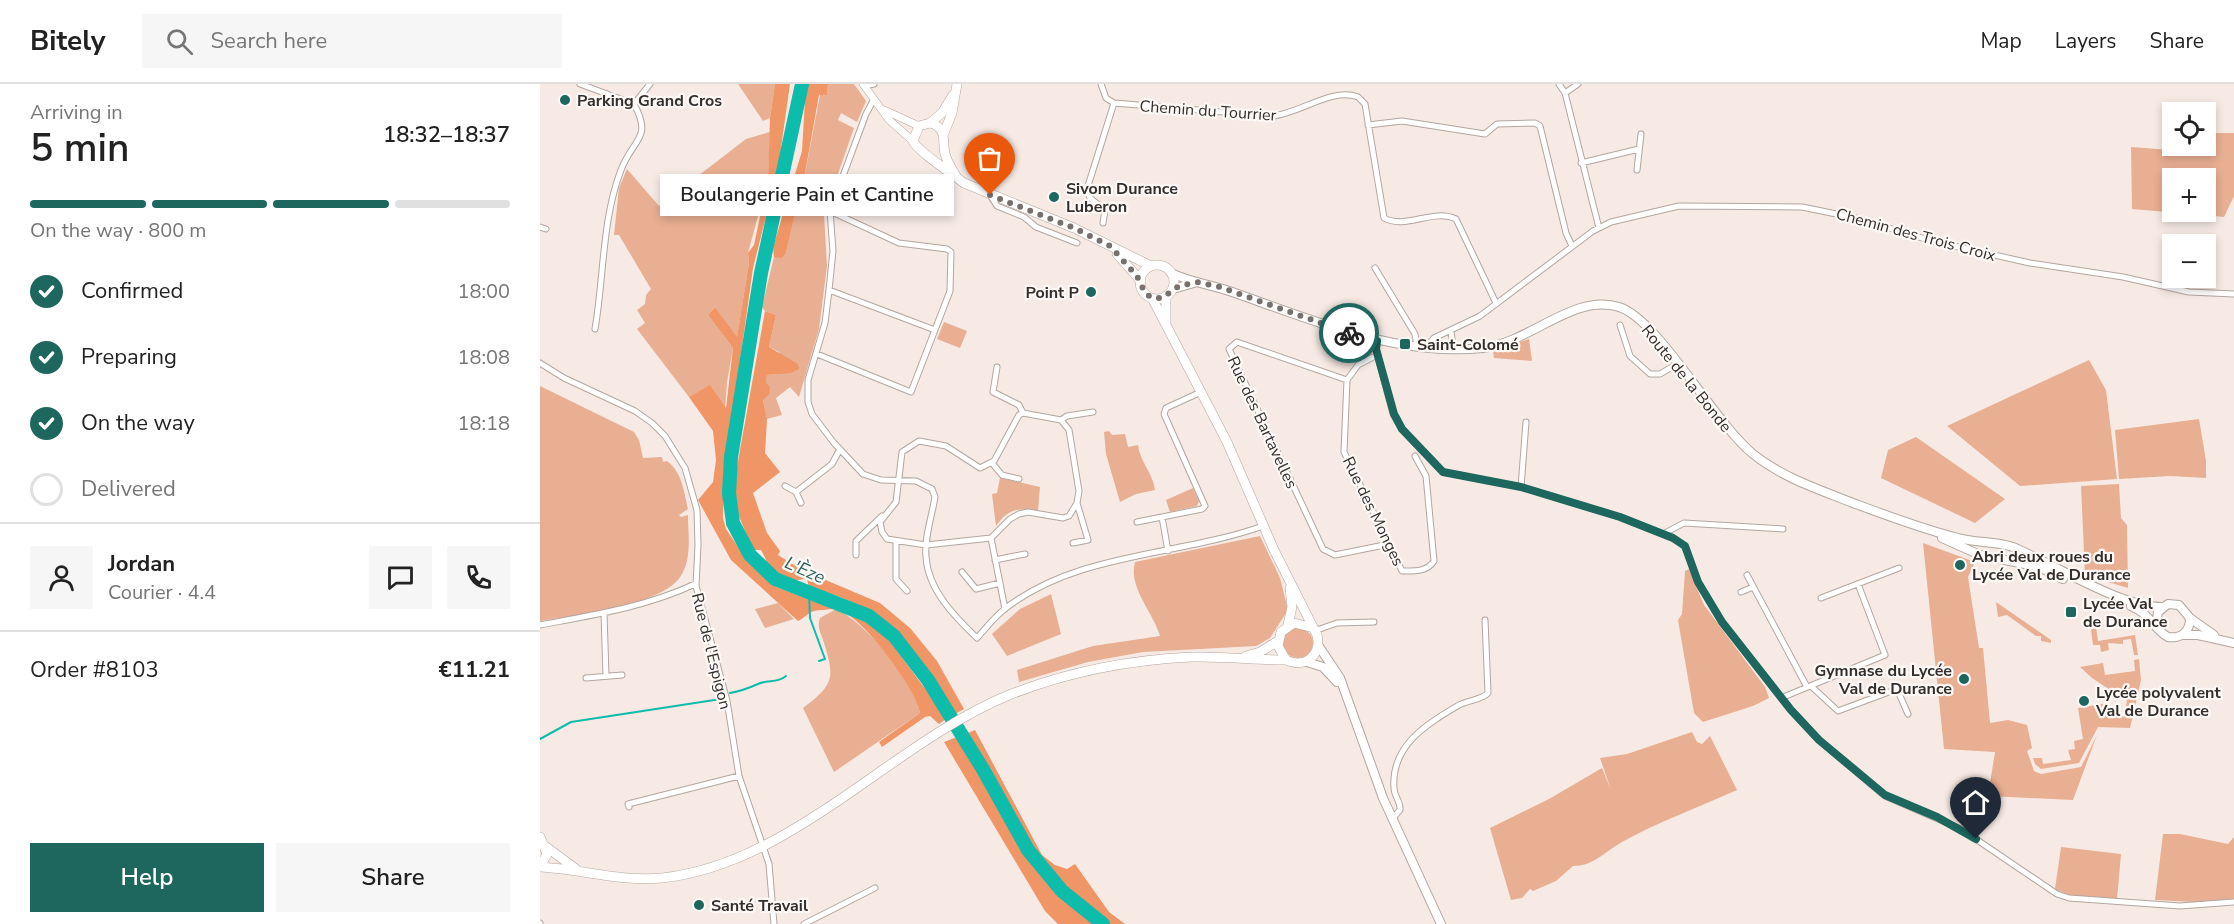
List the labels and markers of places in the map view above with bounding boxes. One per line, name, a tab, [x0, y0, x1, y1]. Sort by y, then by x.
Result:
place label: Parking Grand Cros	[577, 90, 722, 112]
marker: Parking Grand Cros	[558, 93, 572, 107]
pin	[964, 133, 1015, 195]
callout: Boulangerie Pain et Cantine	[660, 174, 954, 216]
place label: Sivom Durance Luberon	[1066, 178, 1178, 218]
marker: Sivom Durance Luberon	[1047, 190, 1061, 204]
place label: Point P	[1025, 282, 1079, 304]
marker: Point P	[1084, 285, 1098, 299]
place label: Saint-Colomé	[1417, 334, 1519, 356]
marker: Saint-Colomé	[1398, 337, 1412, 351]
place label: Abri deux roues du Lycée Val de Durance	[1972, 546, 2131, 586]
marker: Abri deux roues du Lycée Val de Durance	[1953, 558, 1967, 572]
place label: Lycée Val de Durance	[2083, 593, 2168, 633]
marker: Lycée Val de Durance	[2064, 605, 2078, 619]
place label: Gymnase du Lycée Val de Durance	[1814, 660, 1952, 700]
marker: Gymnase du Lycée Val de Durance	[1957, 672, 1971, 686]
place label: Lycée polyvalent Val de Durance	[2095, 682, 2221, 722]
marker: Lycée polyvalent Val de Durance	[2077, 694, 2091, 708]
pin	[1950, 777, 2001, 839]
place label: Santé Travail	[711, 895, 808, 917]
marker: Santé Travail	[692, 898, 706, 912]

